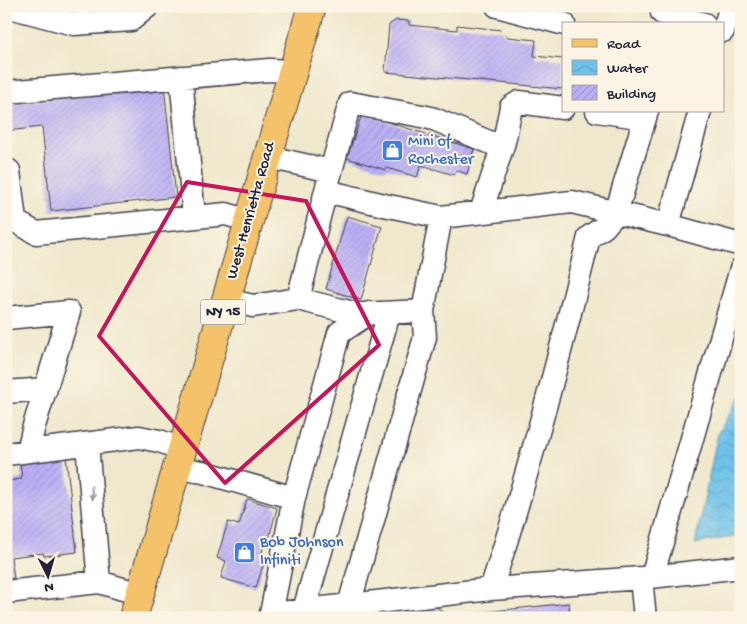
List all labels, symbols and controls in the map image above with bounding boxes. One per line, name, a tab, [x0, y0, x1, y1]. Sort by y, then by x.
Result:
legend	[562, 22, 724, 112]
text: Road	[607, 36, 641, 54]
text: Water	[607, 60, 649, 78]
text: Building	[606, 86, 656, 104]
place label: Mini of Rochester	[408, 133, 475, 170]
street label: West Henrietta Road	[223, 139, 281, 281]
shop icon: Mini of Rochester	[380, 139, 404, 163]
road number: NY 15	[200, 300, 246, 324]
one-way arrow	[88, 485, 96, 501]
place label: Bob Johnson Infiniti	[259, 534, 344, 571]
shop icon: Bob Johnson Infiniti	[232, 540, 256, 564]
north arrow	[22, 552, 72, 602]
text: N	[44, 578, 54, 595]

